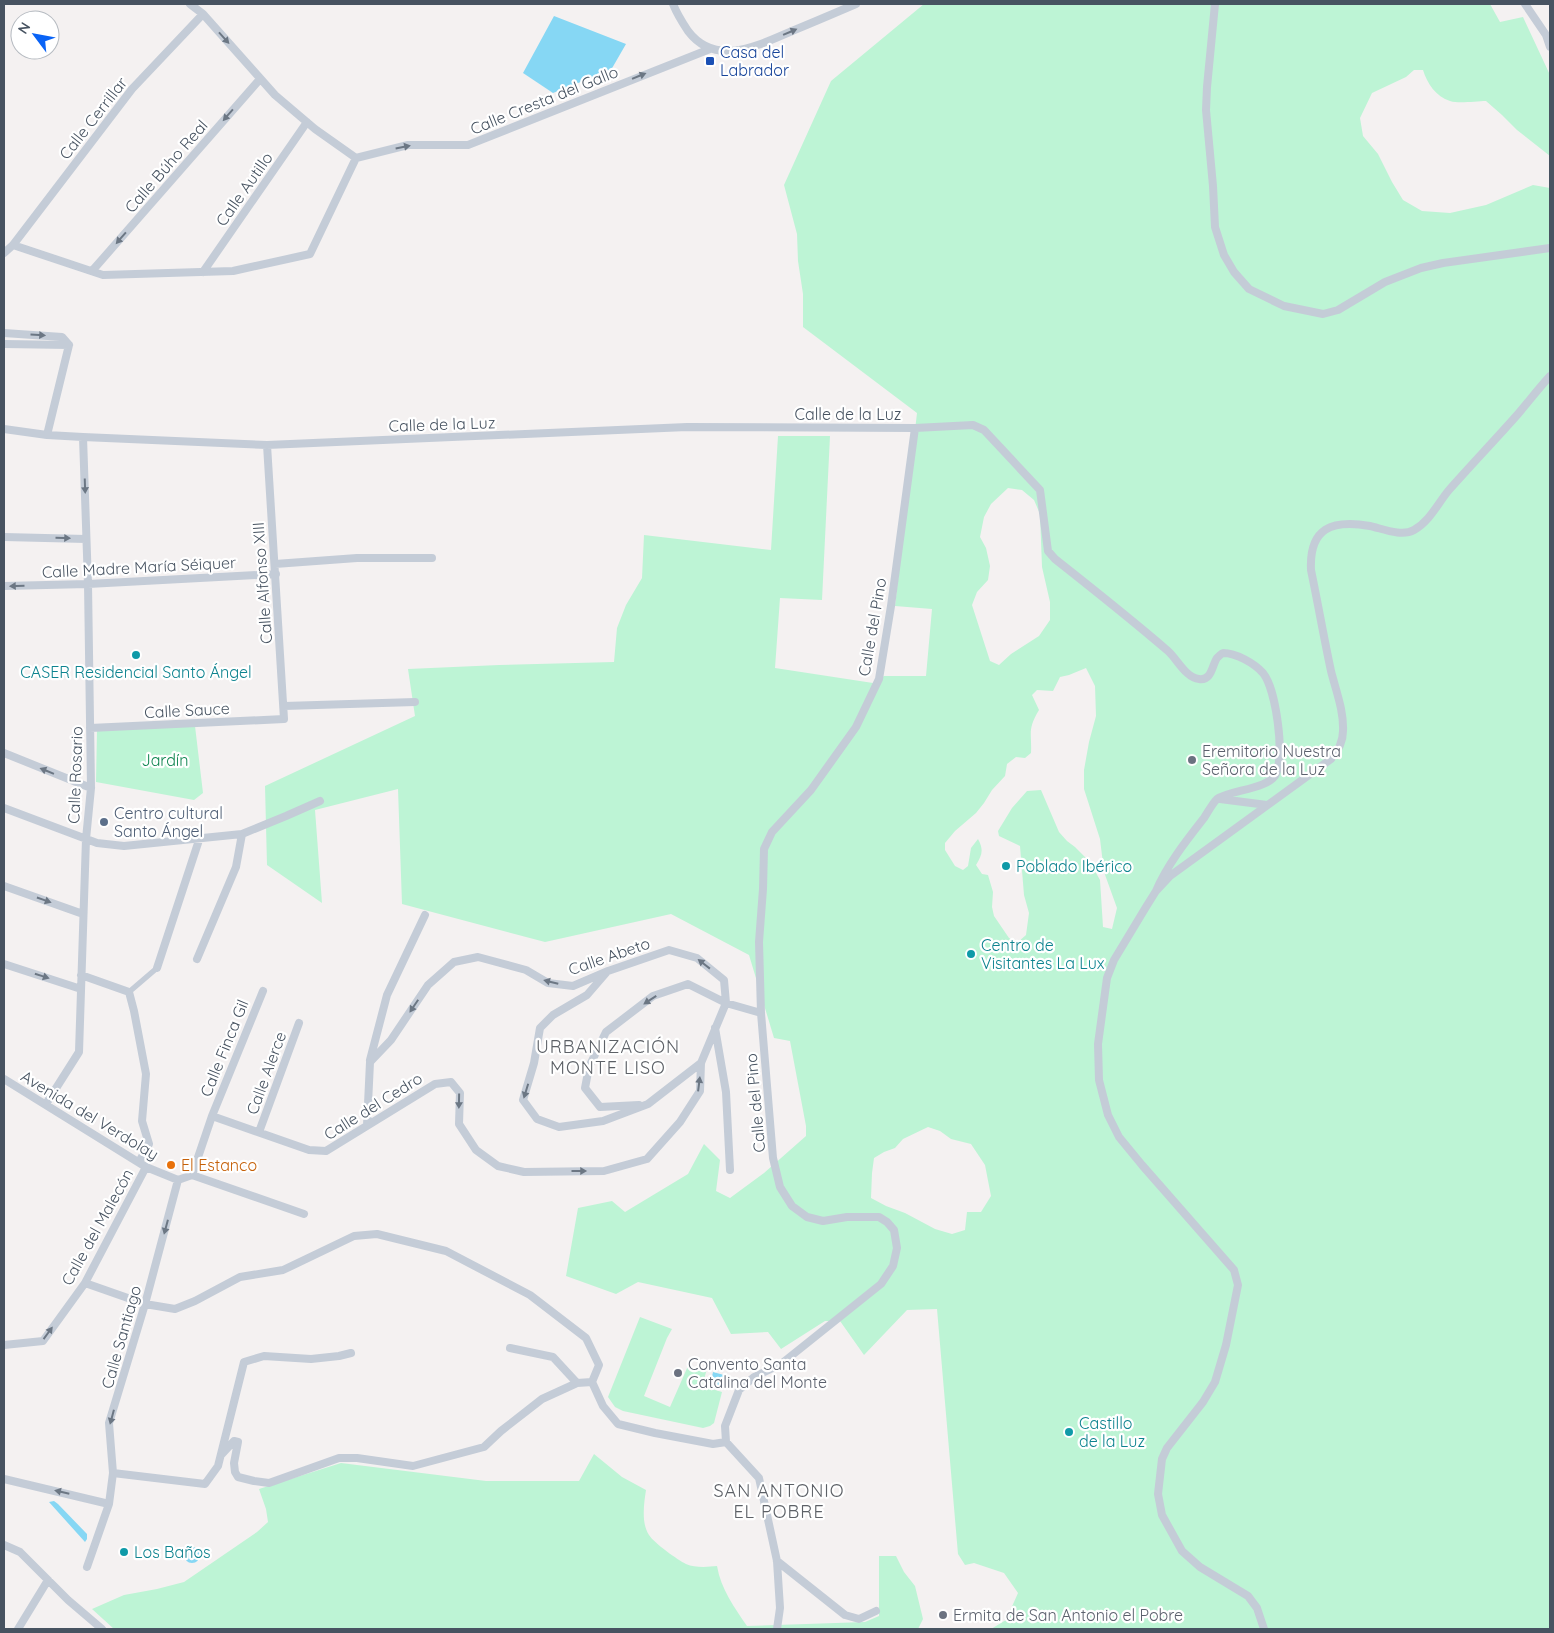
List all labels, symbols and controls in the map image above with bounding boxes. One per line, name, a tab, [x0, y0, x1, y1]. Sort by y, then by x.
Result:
north arrow	[10, 10, 60, 60]
text: N	[14, 19, 34, 37]
one-way arrow	[783, 27, 797, 35]
one-way arrow	[218, 32, 230, 44]
place label: Casa del Labrador	[720, 42, 789, 80]
marker: Casa del Labrador	[704, 55, 716, 67]
street label: Calle Cresta del Gallo	[467, 61, 621, 139]
one-way arrow	[632, 72, 647, 79]
street label: Calle Cerrillar	[55, 73, 131, 163]
one-way arrow	[222, 109, 234, 121]
street label: Calle Búho Real	[120, 115, 212, 217]
one-way arrow	[395, 143, 411, 151]
street label: Calle Autillo	[211, 148, 277, 230]
one-way arrow	[116, 231, 127, 244]
one-way arrow	[30, 332, 46, 340]
street label: Calle de la Luz	[795, 404, 901, 424]
street label: Calle de la Luz	[388, 412, 496, 436]
one-way arrow	[81, 478, 89, 494]
street label: Calle Alfonso XIII	[248, 521, 276, 645]
one-way arrow	[55, 535, 71, 543]
street label: Calle Madre María Séiquer	[41, 552, 237, 582]
street label: Calle del Pino	[854, 576, 890, 678]
one-way arrow	[9, 582, 25, 590]
marker: CASER Residencial Santo Ángel	[130, 649, 142, 661]
place label: CASER Residencial Santo Ángel	[20, 662, 252, 682]
street label: Calle Sauce	[144, 698, 230, 722]
street label: Calle Rosario	[63, 726, 87, 824]
place label: Eremitorio Nuestra Señora de la Luz	[1202, 741, 1341, 779]
park label: Jardín	[141, 750, 189, 770]
marker: Eremitorio Nuestra Señora de la Luz	[1186, 754, 1198, 766]
one-way arrow	[40, 766, 55, 774]
place label: Centro cultural Santo Ángel	[114, 803, 223, 841]
marker: Centro cultural Santo Ángel	[98, 816, 110, 828]
place label: Poblado Ibérico	[1016, 856, 1132, 876]
marker: Poblado Ibérico	[1000, 860, 1012, 872]
one-way arrow	[36, 897, 51, 904]
street label: Calle Abeto	[566, 933, 652, 979]
place label: Centro de Visitantes La Lux	[981, 935, 1105, 973]
marker: Centro de Visitantes La Lux	[965, 948, 977, 960]
one-way arrow	[698, 958, 711, 969]
one-way arrow	[35, 973, 50, 981]
one-way arrow	[544, 978, 559, 986]
one-way arrow	[643, 995, 657, 1004]
street label: Calle Finca Gil	[195, 996, 253, 1100]
one-way arrow	[409, 999, 419, 1012]
street label: Calle Alerce	[242, 1029, 290, 1117]
district label: URBANIZACIÓN MONTE LISO	[536, 1035, 680, 1079]
street label: Calle del Pino	[741, 1053, 769, 1153]
street label: Avenida del Verdolay	[17, 1066, 163, 1164]
street label: Calle del Cedro	[320, 1068, 426, 1144]
one-way arrow	[695, 1076, 703, 1092]
one-way arrow	[521, 1083, 529, 1098]
one-way arrow	[455, 1094, 463, 1110]
place label: El Estanco	[181, 1155, 257, 1175]
marker: El Estanco	[165, 1159, 177, 1171]
street label: Calle del Malecón	[57, 1165, 137, 1289]
one-way arrow	[571, 1167, 587, 1175]
one-way arrow	[161, 1219, 169, 1234]
street label: Calle Santiago	[97, 1283, 145, 1391]
one-way arrow	[43, 1326, 53, 1340]
place label: Convento Santa Catalina del Monte	[688, 1354, 827, 1392]
marker: Convento Santa Catalina del Monte	[672, 1367, 684, 1379]
one-way arrow	[108, 1409, 116, 1424]
place label: Castillo de la Luz	[1079, 1413, 1145, 1451]
marker: Castillo de la Luz	[1063, 1426, 1075, 1438]
district label: SAN ANTONIO EL POBRE	[713, 1479, 845, 1523]
one-way arrow	[55, 1488, 70, 1496]
place label: Los Baños	[134, 1542, 211, 1562]
marker: Los Baños	[118, 1546, 130, 1558]
place label: Ermita de San Antonio el Pobre	[953, 1605, 1183, 1625]
marker: Ermita de San Antonio el Pobre	[937, 1609, 949, 1621]

